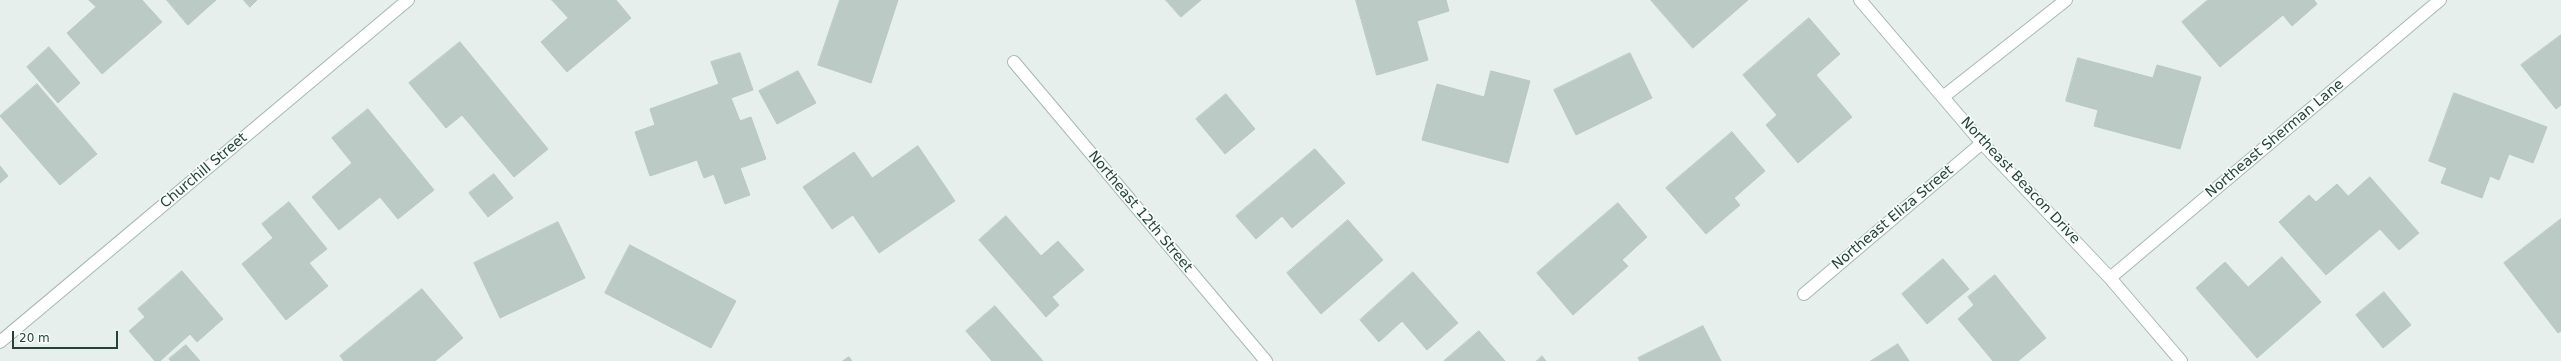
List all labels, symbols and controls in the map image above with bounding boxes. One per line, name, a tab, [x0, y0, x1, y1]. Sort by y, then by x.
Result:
street label: Northeast Sherman Lane	[2203, 76, 2347, 202]
street label: Northeast Beacon Drive	[1957, 114, 2083, 248]
street label: Churchill Street	[157, 130, 251, 212]
street label: Northeast 12th Street	[1084, 148, 1196, 276]
street label: Northeast Eliza Street	[1829, 162, 1957, 274]
scale bar	[14, 323, 120, 349]
text: 20 m	[19, 331, 50, 345]

